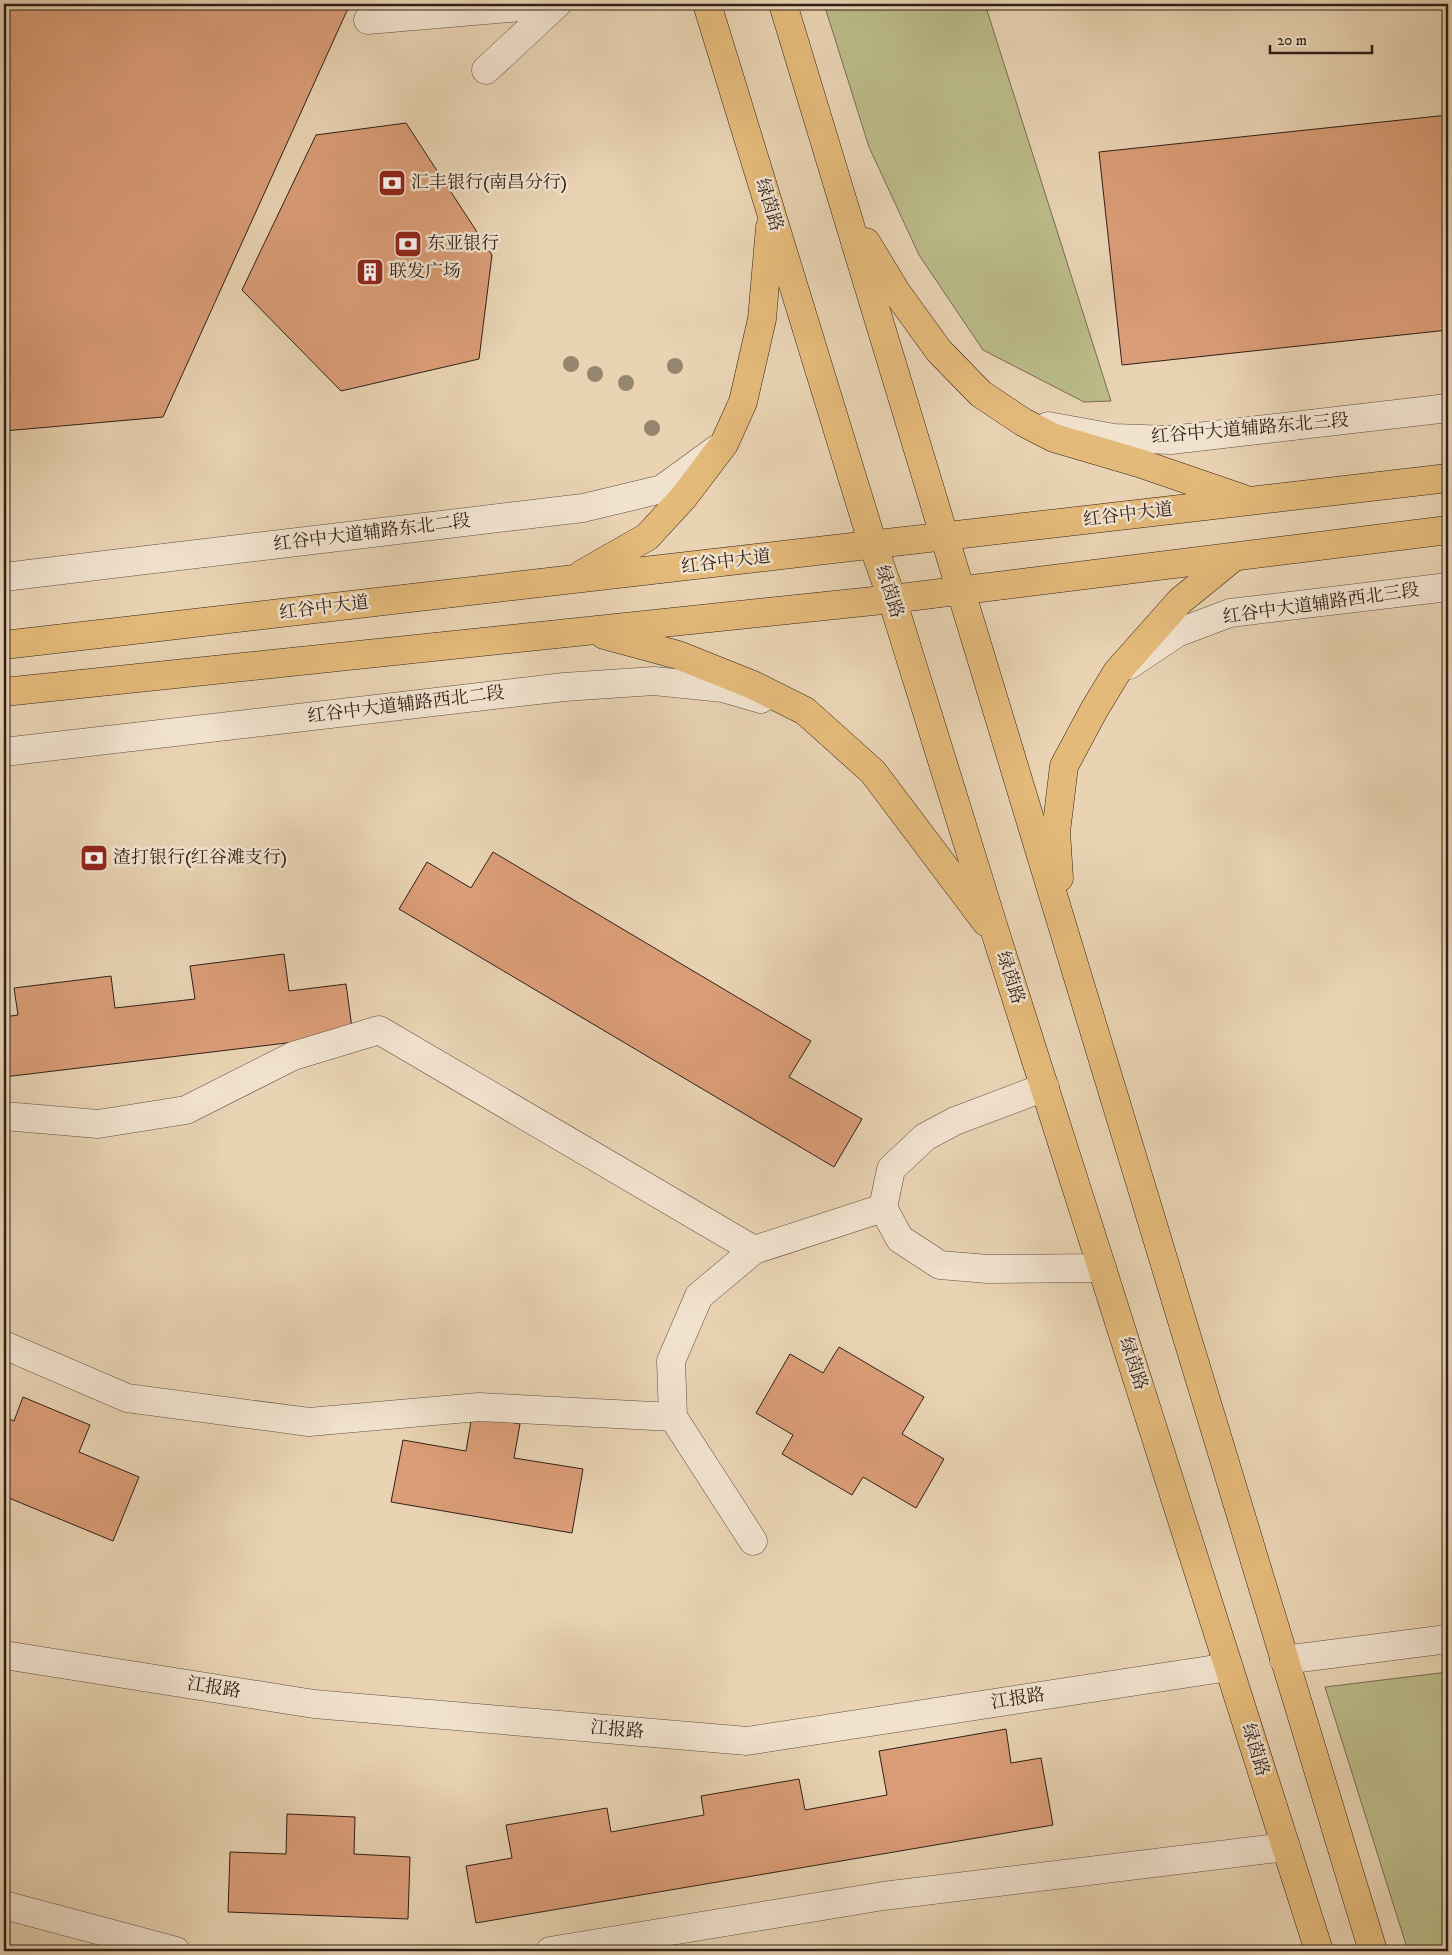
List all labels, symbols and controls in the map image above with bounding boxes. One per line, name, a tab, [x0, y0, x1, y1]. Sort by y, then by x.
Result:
scale bar	[1270, 22, 1372, 54]
text: 20 m	[1277, 31, 1307, 50]
bank icon: 汇丰银行(南昌分行)	[377, 168, 407, 198]
place label: 汇丰银行(南昌分行)	[411, 172, 567, 194]
street label: 绿茵路	[751, 176, 787, 234]
bank icon: 东亚银行	[393, 229, 423, 259]
place label: 东亚银行	[427, 233, 499, 255]
building icon: 联发广场	[355, 257, 385, 287]
place label: 联发广场	[389, 261, 461, 283]
street label: 红谷中大道辅路东北三段	[1150, 409, 1350, 449]
street label: 红谷中大道	[1082, 499, 1174, 531]
street label: 红谷中大道辅路东北二段	[272, 510, 472, 556]
street label: 红谷中大道	[680, 546, 772, 578]
street label: 绿茵路	[870, 563, 908, 621]
street label: 红谷中大道辅路西北三段	[1221, 579, 1421, 629]
street label: 红谷中大道	[278, 592, 370, 624]
street label: 红谷中大道辅路西北二段	[306, 682, 506, 728]
bank icon: 渣打银行(红谷滩支行)	[79, 843, 109, 873]
place label: 渣打银行(红谷滩支行)	[113, 847, 287, 869]
street label: 绿茵路	[991, 949, 1029, 1007]
street label: 绿茵路	[1114, 1335, 1152, 1393]
street label: 江报路	[186, 1673, 242, 1703]
street label: 江报路	[990, 1684, 1046, 1714]
street label: 江报路	[589, 1717, 645, 1743]
street label: 绿茵路	[1237, 1721, 1273, 1779]

